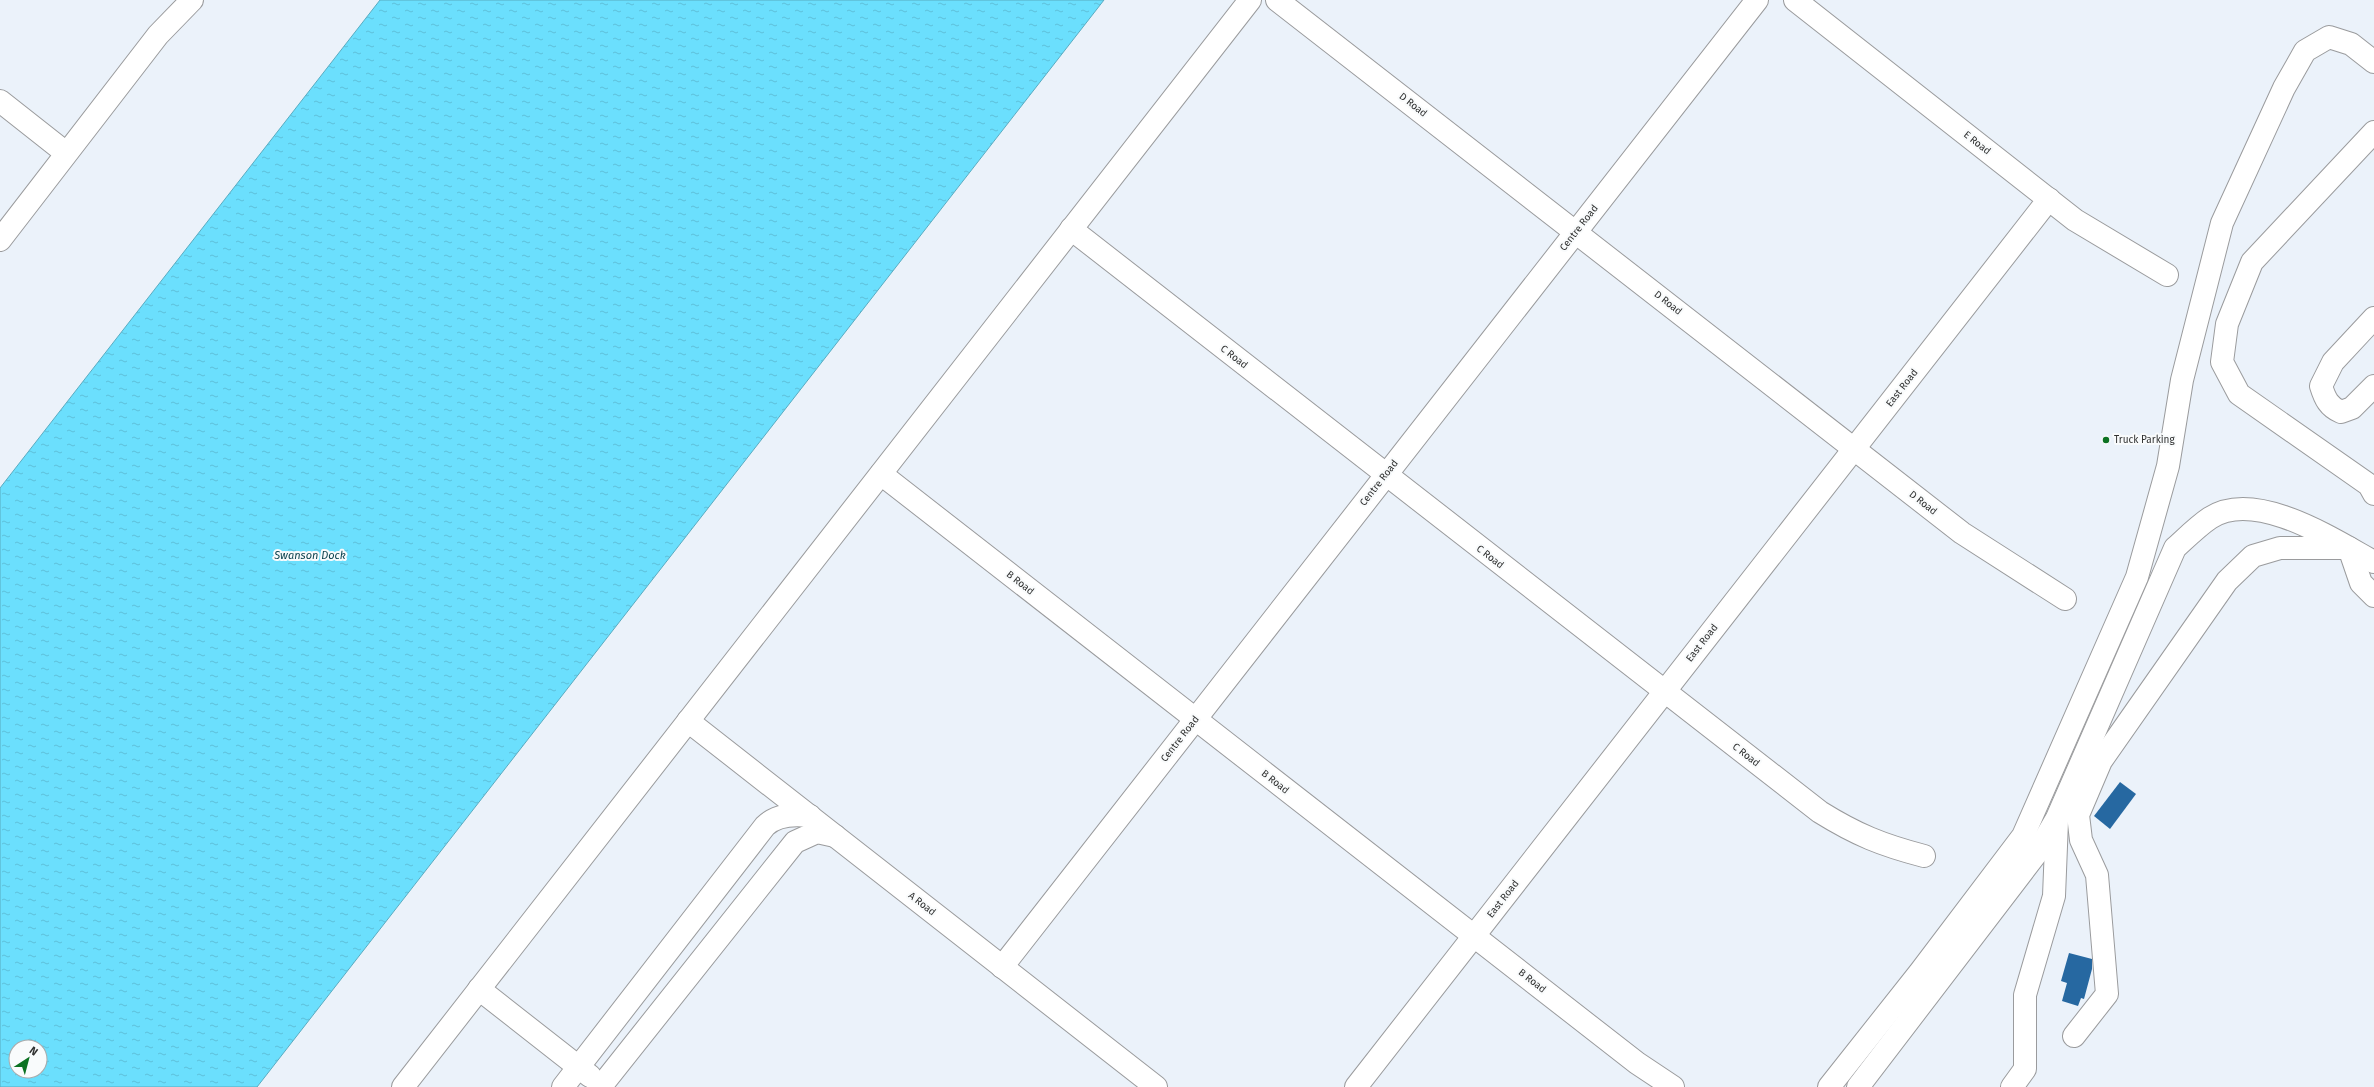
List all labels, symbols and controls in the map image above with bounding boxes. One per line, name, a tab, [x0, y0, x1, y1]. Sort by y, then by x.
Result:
street label: D Road	[1397, 90, 1429, 120]
street label: E Road	[1961, 129, 1993, 157]
street label: Centre Road	[1557, 203, 1601, 253]
street label: D Road	[1652, 288, 1684, 318]
street label: C Road	[1218, 343, 1250, 371]
street label: East Road	[1884, 367, 1920, 409]
place label: Truck Parking	[2114, 434, 2175, 446]
marker: Truck Parking	[2101, 435, 2111, 445]
street label: Centre Road	[1357, 458, 1401, 508]
street label: D Road	[1907, 488, 1939, 518]
street label: C Road	[1474, 543, 1506, 571]
water label: Swanson Dock	[273, 549, 346, 562]
street label: B Road	[1004, 568, 1036, 598]
street label: East Road	[1684, 622, 1720, 664]
street label: Centre Road	[1158, 714, 1202, 764]
street label: C Road	[1730, 741, 1762, 769]
street label: B Road	[1259, 767, 1291, 797]
street label: East Road	[1485, 878, 1521, 920]
street label: A Road	[906, 890, 938, 918]
street label: B Road	[1516, 966, 1548, 996]
north arrow	[8, 1039, 48, 1079]
text: N	[27, 1044, 40, 1059]

